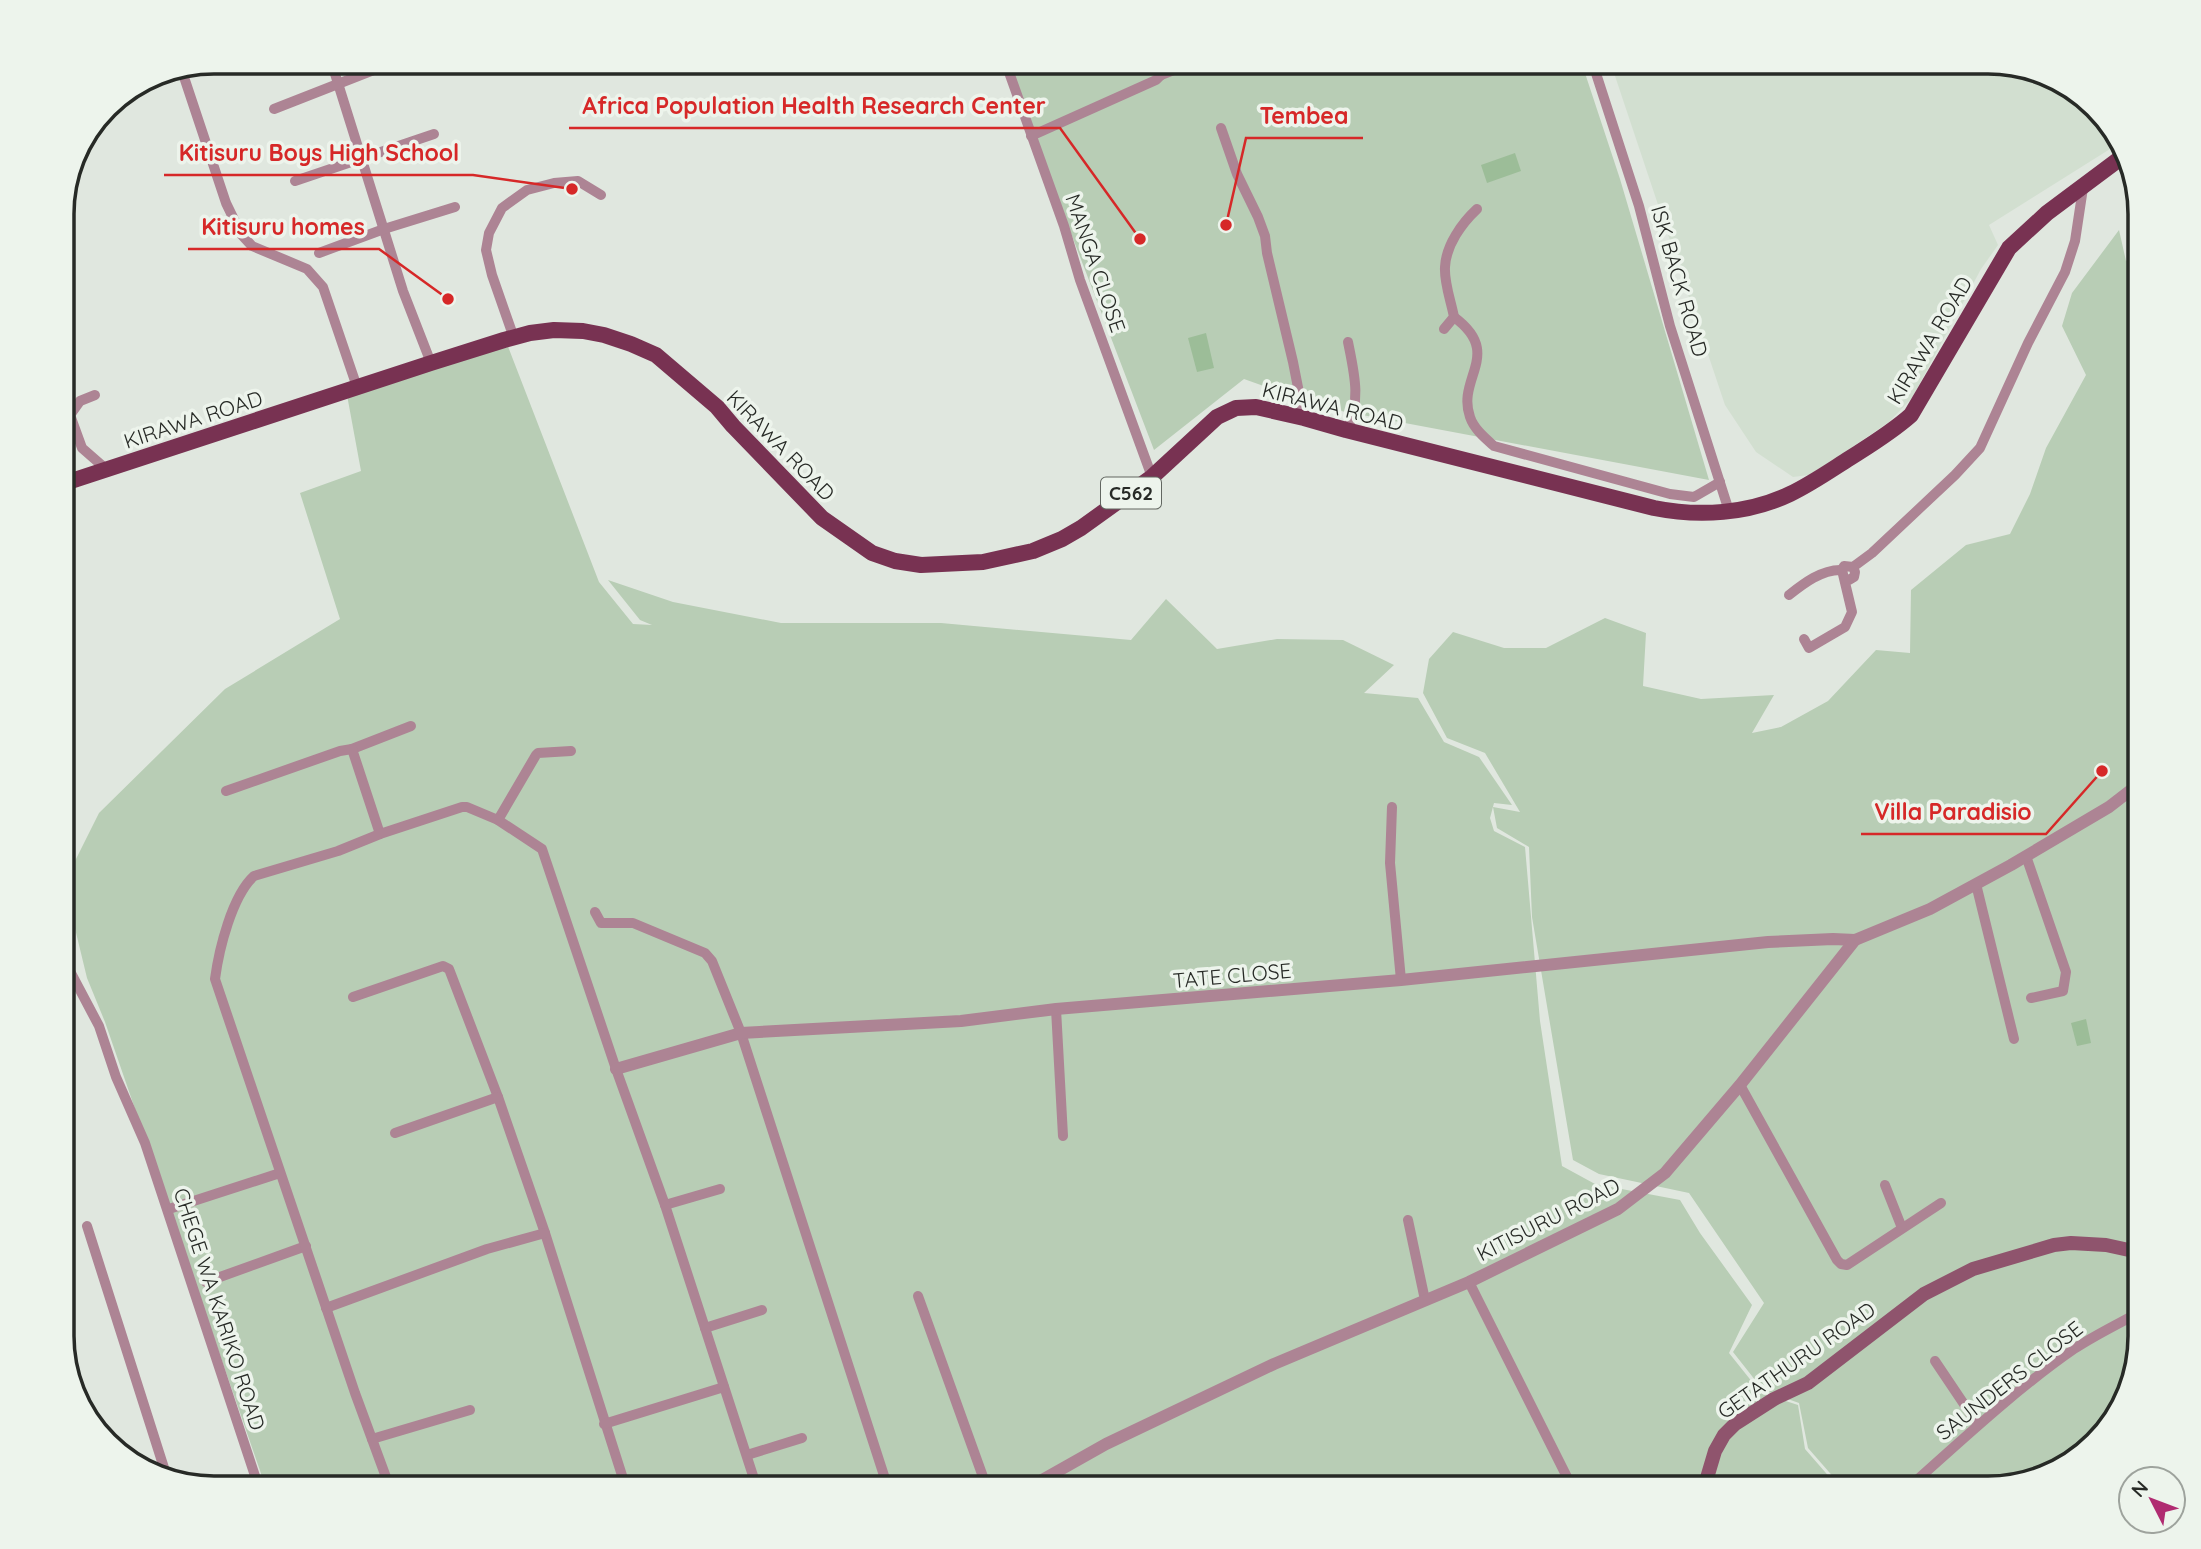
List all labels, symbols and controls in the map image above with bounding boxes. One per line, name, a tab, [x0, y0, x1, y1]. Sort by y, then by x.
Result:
callout: Africa Population Health Research Center	[569, 84, 1060, 128]
text: Africa Population Health Research Center	[582, 91, 1046, 120]
callout: Tembea	[1246, 94, 1363, 138]
text: Tembea	[1260, 101, 1348, 130]
callout: Kitisuru Boys High School	[164, 131, 473, 175]
text: Kitisuru Boys High School	[179, 138, 459, 167]
street label: MANGA CLOSE	[1060, 190, 1132, 336]
street label: ISK BACK ROAD	[1646, 202, 1714, 360]
callout: Kitisuru homes	[188, 205, 379, 249]
text: Kitisuru homes	[201, 212, 365, 241]
street label: KIRAWA ROAD	[1881, 271, 1977, 409]
street label: KIRAWA ROAD	[1260, 376, 1406, 436]
street label: KIRAWA ROAD	[120, 384, 266, 454]
street label: KIRAWA ROAD	[722, 384, 840, 506]
road number: C562	[1101, 478, 1161, 508]
callout: Villa Paradisio	[1861, 790, 2046, 834]
text: Villa Paradisio	[1874, 797, 2032, 826]
street label: TATE CLOSE	[1172, 957, 1292, 993]
street label: KITISURU ROAD	[1472, 1172, 1624, 1266]
street label: CHEGE WA KARIKO ROAD	[169, 1185, 271, 1433]
street label: GETATHURU ROAD	[1712, 1296, 1880, 1424]
street label: SAUNDERS CLOSE	[1931, 1315, 2087, 1445]
north arrow	[2117, 1465, 2187, 1535]
text: N	[2126, 1475, 2153, 1502]

